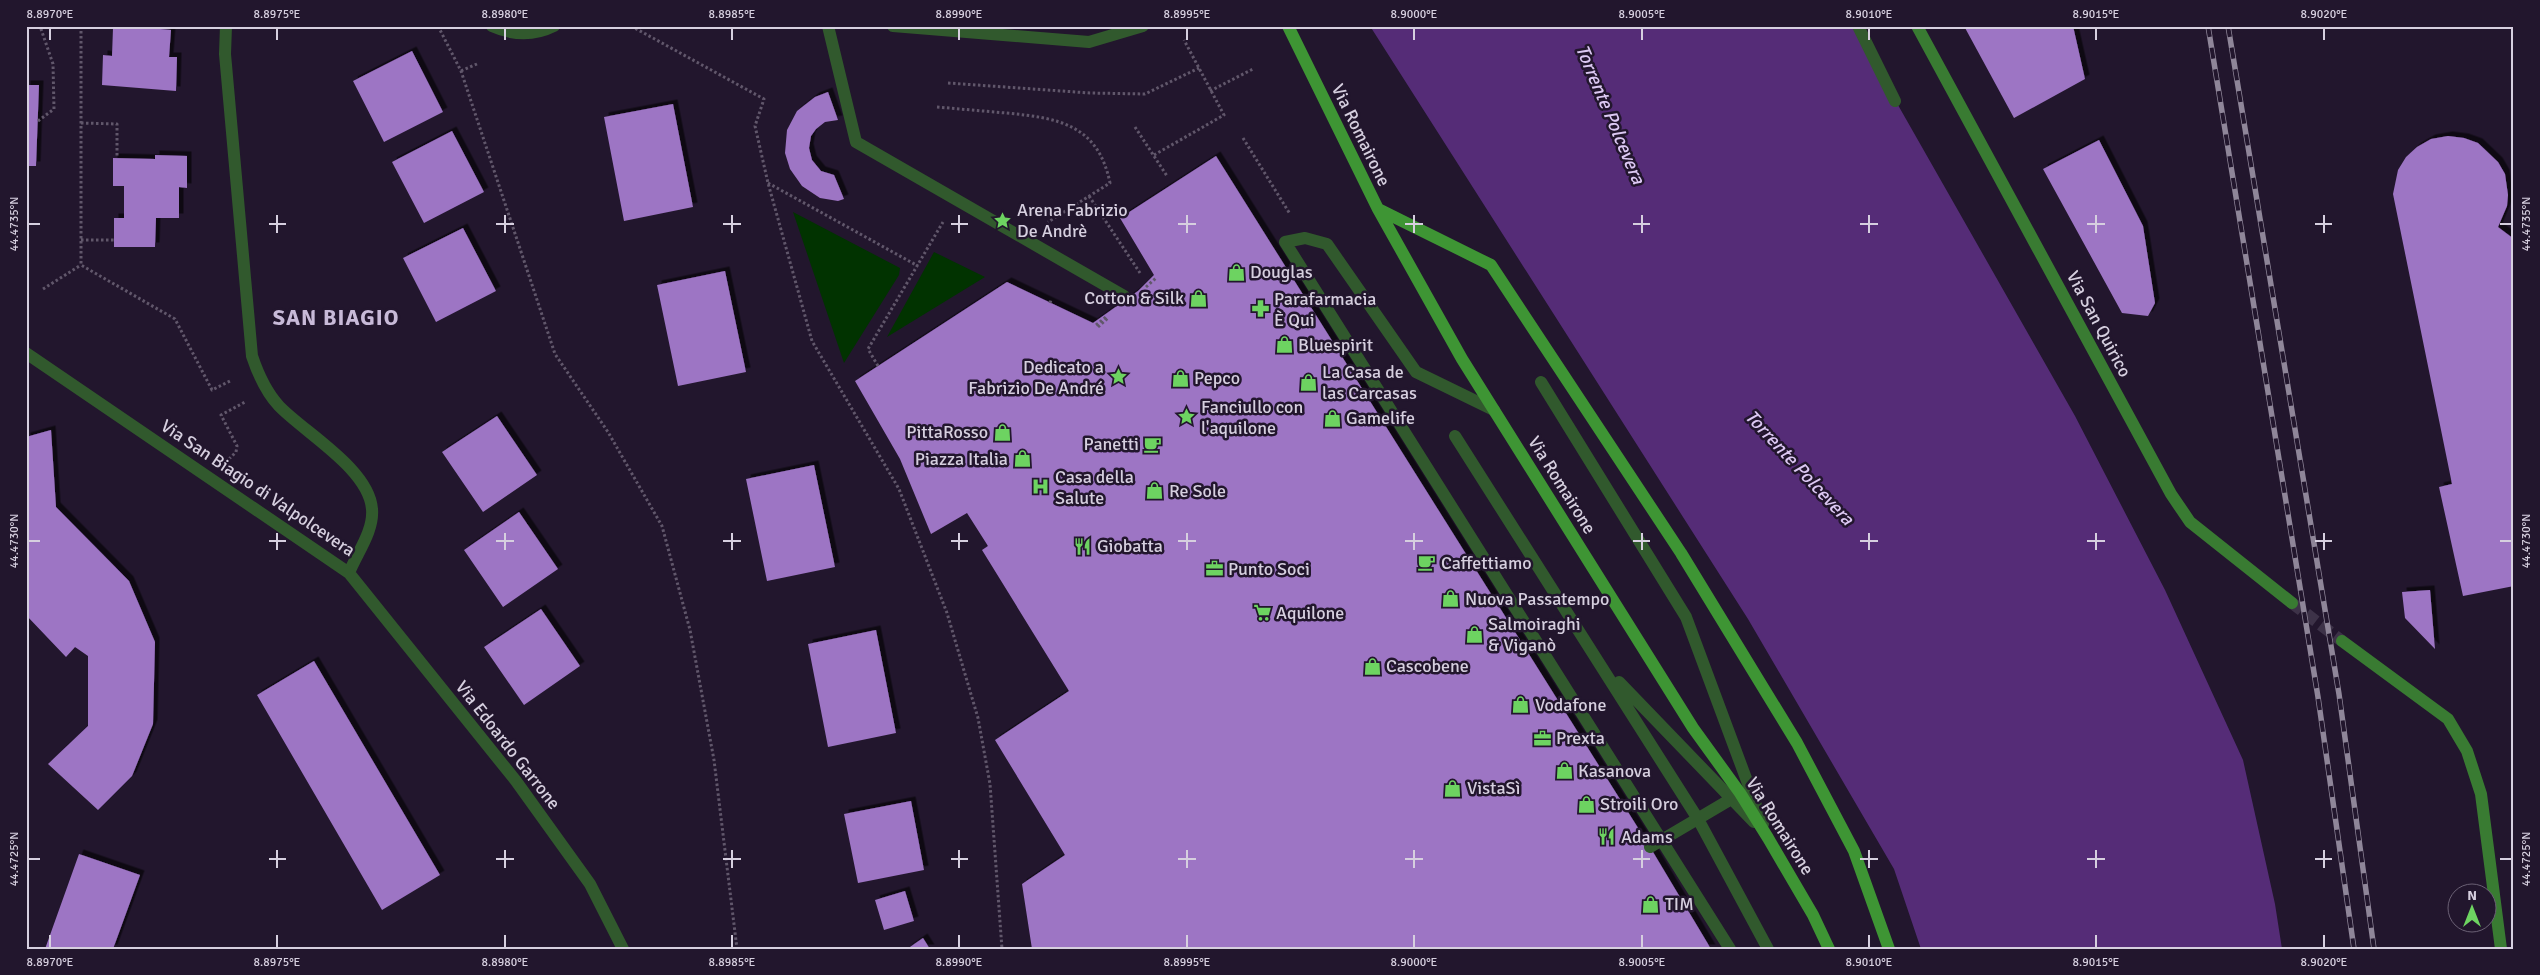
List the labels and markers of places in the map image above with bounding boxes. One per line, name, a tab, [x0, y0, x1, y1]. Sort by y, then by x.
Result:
place label: Arena Fabrizio De Andrè	[1017, 199, 1128, 242]
place icon: Arena Fabrizio De Andrè	[993, 210, 1013, 230]
place label: Douglas	[1250, 261, 1313, 283]
shop icon: Douglas	[1226, 262, 1246, 282]
place label: Cotton & Silk	[1084, 287, 1184, 309]
shop icon: Cotton & Silk	[1188, 288, 1208, 308]
place label: Parafarmacia È Qui	[1274, 288, 1376, 331]
pharmacy icon: Parafarmacia È Qui	[1250, 299, 1270, 319]
place label: Bluespirit	[1298, 334, 1373, 356]
shop icon: Bluespirit	[1274, 335, 1294, 355]
place label: Dedicato a Fabrizio De André	[968, 356, 1104, 399]
place label: La Casa de las Carcasas	[1322, 361, 1417, 404]
place icon: Dedicato a Fabrizio De André	[1108, 367, 1128, 387]
place label: Pepco	[1194, 367, 1240, 389]
shop icon: Pepco	[1170, 368, 1190, 388]
shop icon: La Casa de las Carcasas	[1298, 372, 1318, 392]
place label: Fanciullo con l'aquilone	[1201, 396, 1303, 439]
place icon: Fanciullo con l'aquilone	[1177, 407, 1197, 427]
place label: Gamelife	[1346, 407, 1415, 429]
shop icon: Gamelife	[1322, 408, 1342, 428]
place label: PittaRosso	[906, 421, 988, 443]
shop icon: PittaRosso	[992, 422, 1012, 442]
place label: Panetti	[1084, 433, 1139, 455]
cafe icon: Panetti	[1143, 434, 1163, 454]
place label: Piazza Italia	[915, 448, 1008, 470]
shop icon: Piazza Italia	[1012, 449, 1032, 469]
place label: Casa della Salute	[1055, 466, 1134, 509]
hospital icon: Casa della Salute	[1031, 477, 1051, 497]
place label: Re Sole	[1169, 480, 1226, 502]
shop icon: Re Sole	[1145, 481, 1165, 501]
place label: Giobatta	[1097, 535, 1163, 557]
restaurant icon: Giobatta	[1073, 536, 1093, 556]
place label: Caffettiamo	[1441, 552, 1532, 574]
cafe icon: Caffettiamo	[1417, 553, 1437, 573]
place label: Punto Soci	[1228, 558, 1310, 580]
office icon: Punto Soci	[1204, 559, 1224, 579]
place label: Nuova Passatempo	[1465, 588, 1609, 610]
shop icon: Nuova Passatempo	[1441, 589, 1461, 609]
place label: Aquilone	[1276, 602, 1344, 624]
supermarket icon: Aquilone	[1252, 603, 1272, 623]
place label: Salmoiraghi & Viganò	[1488, 613, 1581, 656]
shop icon: Salmoiraghi & Viganò	[1464, 624, 1484, 644]
place label: Cascobene	[1386, 655, 1469, 677]
shop icon: Cascobene	[1362, 656, 1382, 676]
place label: Vodafone	[1535, 694, 1607, 716]
shop icon: Vodafone	[1511, 695, 1531, 715]
place label: Prexta	[1556, 727, 1605, 749]
office icon: Prexta	[1532, 728, 1552, 748]
place label: Kasanova	[1578, 760, 1651, 782]
shop icon: Kasanova	[1554, 761, 1574, 781]
place label: VistaSì	[1467, 777, 1520, 799]
shop icon: VistaSì	[1443, 778, 1463, 798]
place label: Stroili Oro	[1600, 793, 1678, 815]
shop icon: Stroili Oro	[1576, 794, 1596, 814]
place label: Adams	[1621, 826, 1673, 848]
restaurant icon: Adams	[1597, 827, 1617, 847]
place label: TIM	[1665, 893, 1694, 915]
shop icon: TIM	[1641, 894, 1661, 914]

